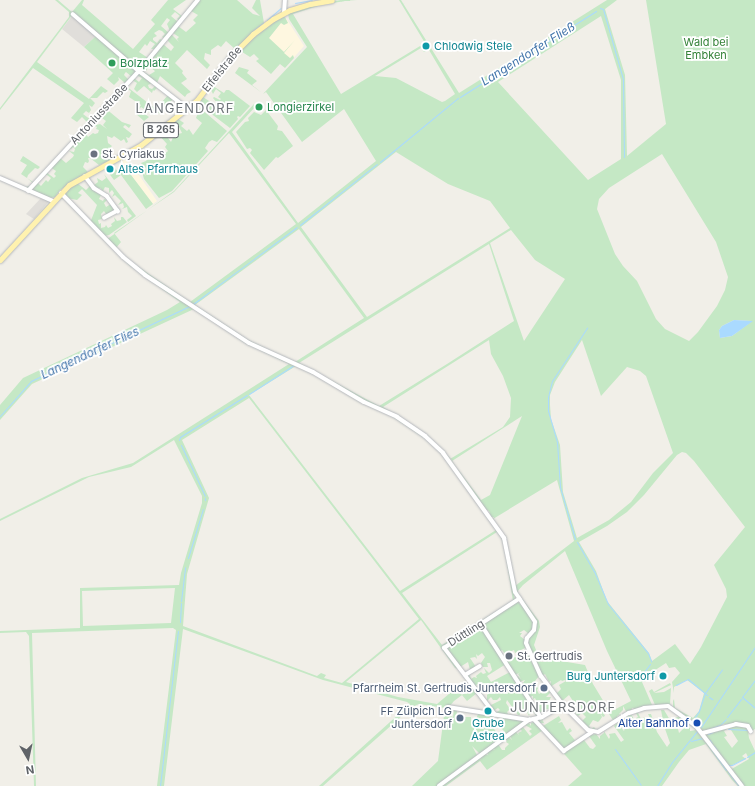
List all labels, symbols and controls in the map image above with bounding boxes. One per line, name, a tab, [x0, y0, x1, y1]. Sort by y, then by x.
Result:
water label: Langendorfer Fließ	[478, 19, 578, 89]
park label: Wald bei Embken	[684, 36, 728, 62]
place label: Chlodwig Stele	[434, 39, 512, 53]
marker: Chlodwig Stele	[421, 41, 431, 51]
street label: Eifelstraße	[200, 43, 244, 95]
place label: Bolzplatz	[120, 56, 168, 70]
marker: Bolzplatz	[107, 58, 117, 68]
street label: Antoniusstraße	[67, 81, 131, 147]
district label: LANGENDORF	[136, 100, 234, 116]
place label: Longierzirkel	[267, 100, 334, 114]
marker: Longierzirkel	[254, 102, 264, 112]
road number: B 265	[142, 122, 180, 138]
place label: St. Cyriakus	[102, 147, 165, 161]
marker: St. Cyriakus	[89, 149, 99, 159]
place label: Altes Pfarrhaus	[118, 162, 198, 176]
marker: Altes Pfarrhaus	[105, 164, 115, 174]
water label: Langendorfer Flies	[38, 324, 142, 382]
street label: Düttling	[446, 617, 486, 649]
place label: St. Gertrudis	[517, 649, 582, 663]
marker: St. Gertrudis	[504, 651, 514, 661]
place label: Burg Juntersdorf	[567, 669, 655, 683]
marker: Burg Juntersdorf	[658, 671, 668, 681]
place label: Pfarrheim St. Gertrudis Juntersdorf	[353, 681, 536, 695]
marker: Pfarrheim St. Gertrudis Juntersdorf	[539, 683, 549, 693]
district label: JUNTERSDORF	[510, 699, 616, 715]
place label: FF Zülpich LG Juntersdorf	[380, 705, 452, 731]
marker: Grube Astrea	[483, 706, 493, 716]
marker: FF Zülpich LG Juntersdorf	[455, 713, 465, 723]
place label: Alter Bahnhof	[618, 716, 689, 730]
place label: Grube Astrea	[471, 717, 505, 743]
marker: Alter Bahnhof	[692, 718, 702, 728]
north arrow	[8, 738, 48, 778]
text: N	[25, 762, 35, 777]

